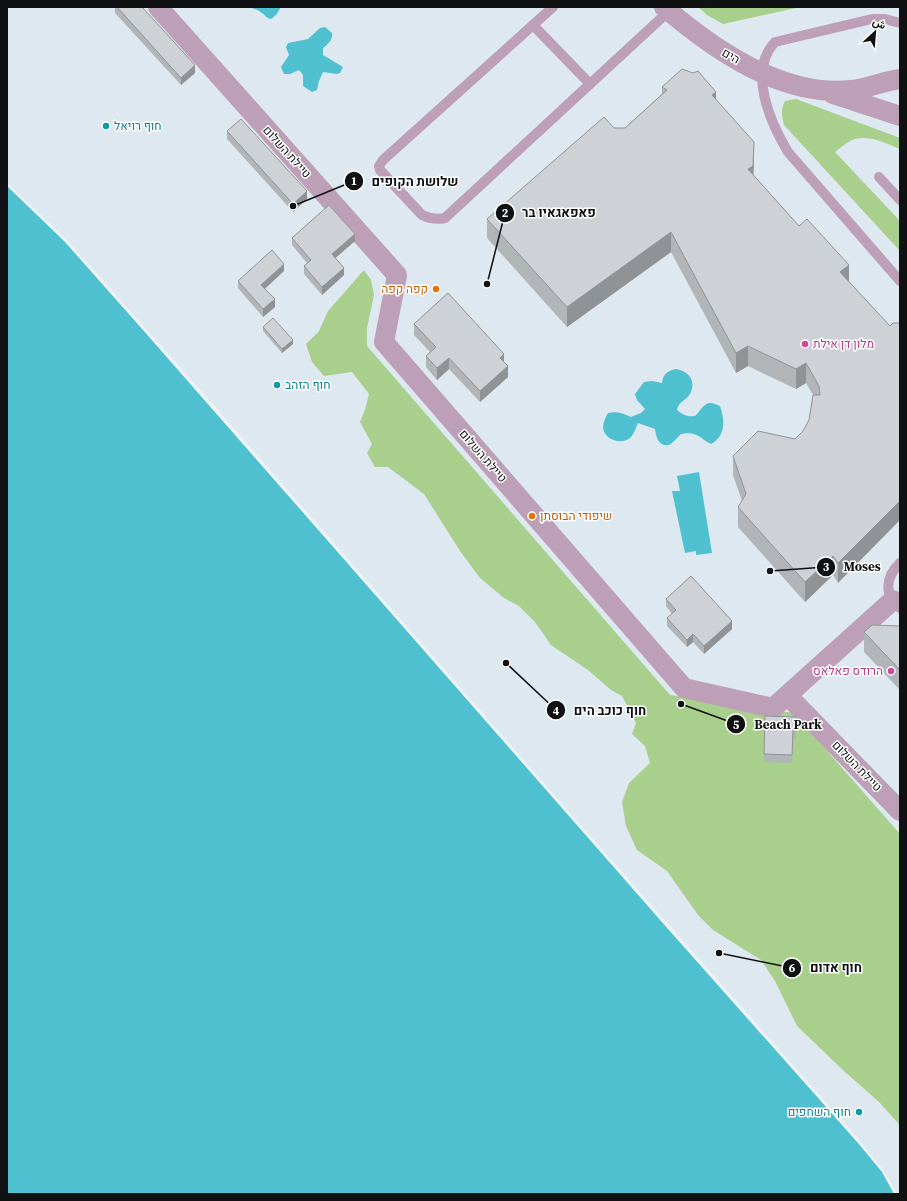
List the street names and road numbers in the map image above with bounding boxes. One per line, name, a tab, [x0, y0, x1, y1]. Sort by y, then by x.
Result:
street label: הים	[719, 44, 743, 68]
street label: טיילת השלום	[259, 122, 315, 182]
street label: טיילת השלום	[456, 426, 510, 486]
street label: טיילת השלום	[829, 737, 885, 795]

